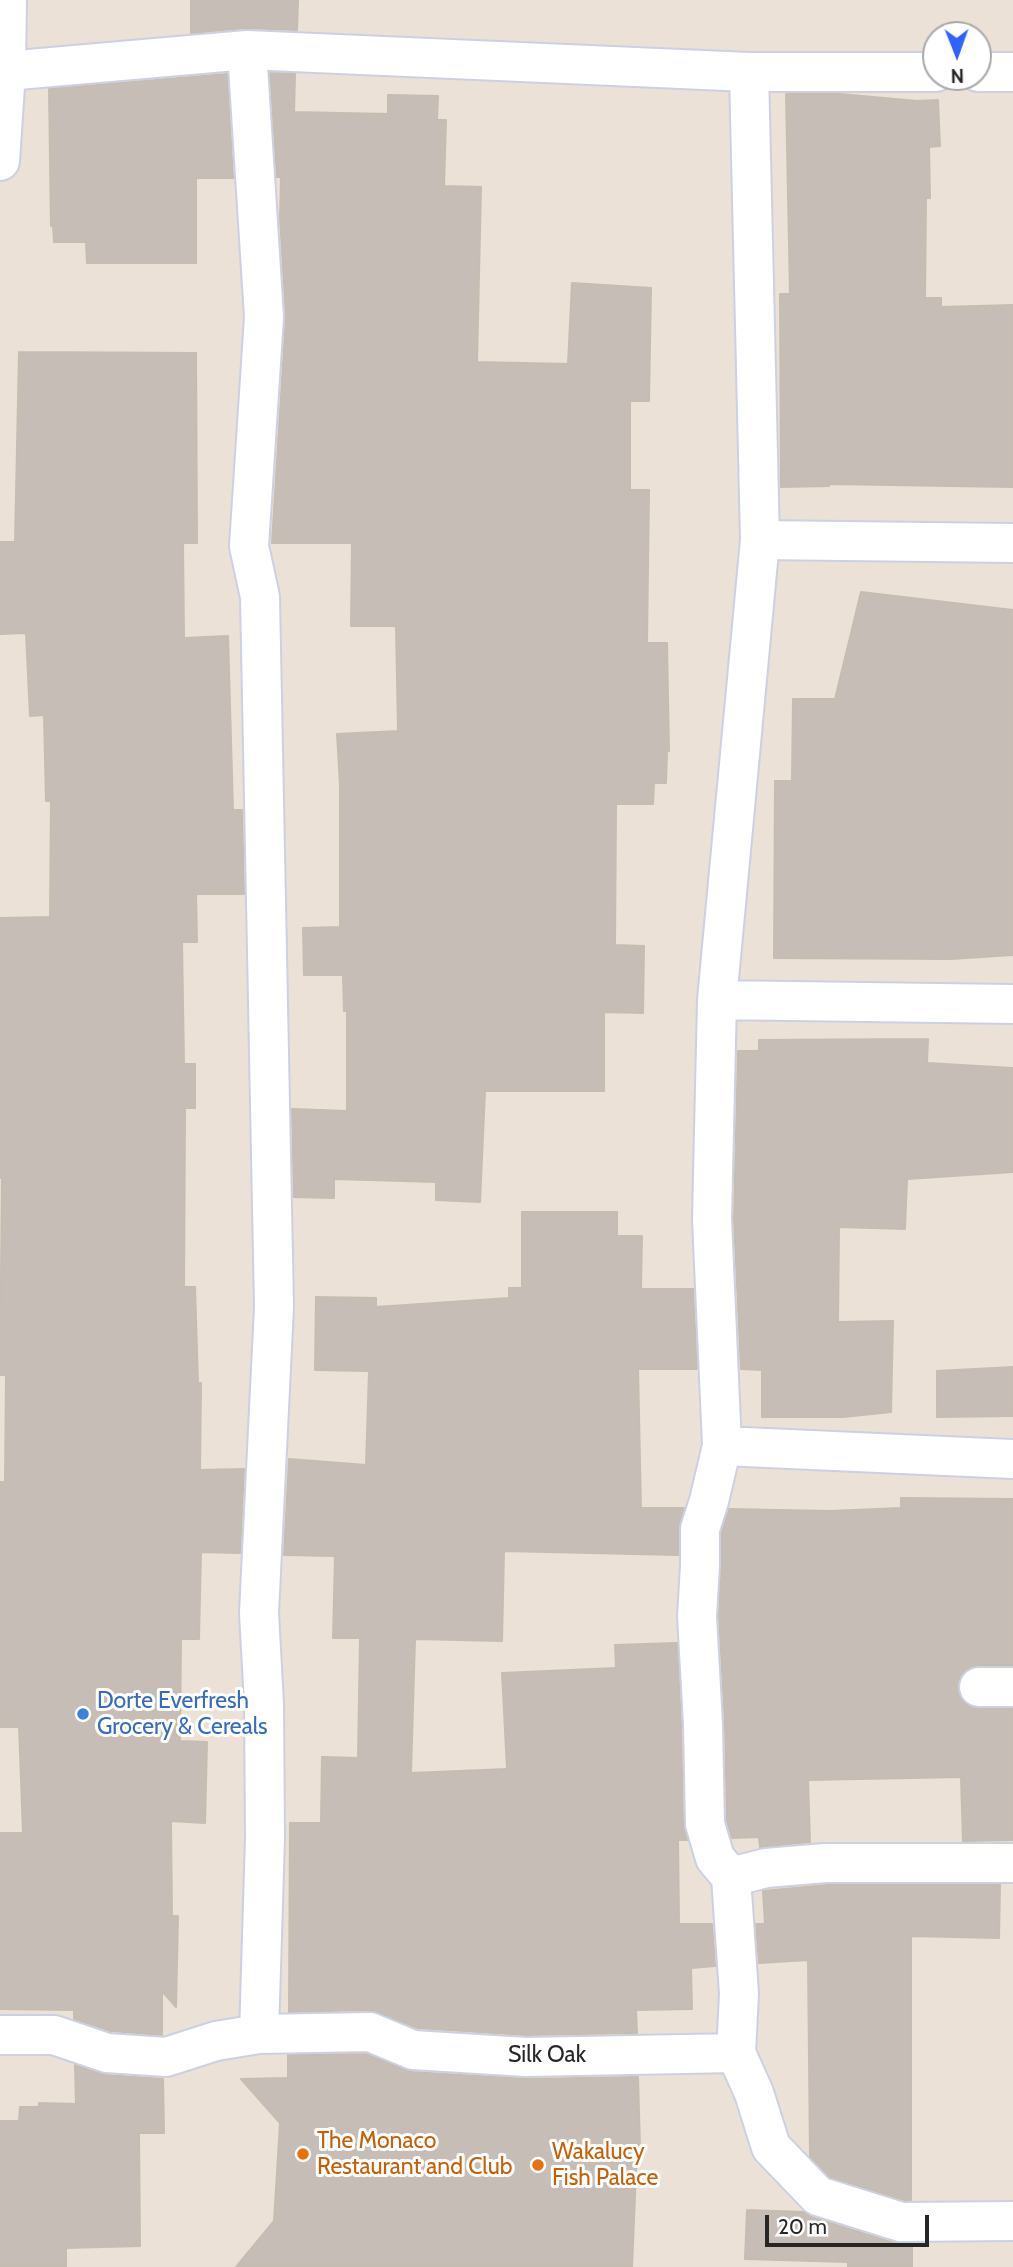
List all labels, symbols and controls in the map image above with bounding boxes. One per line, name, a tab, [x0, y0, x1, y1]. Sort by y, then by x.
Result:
north arrow	[922, 21, 992, 91]
text: N	[950, 64, 964, 87]
place label: Dorte Everfresh Grocery & Cereals	[97, 1687, 268, 1741]
marker: Dorte Everfresh Grocery & Cereals	[75, 1706, 91, 1722]
street label: Silk Oak	[508, 2041, 586, 2069]
place label: The Monaco Restaurant and Club	[317, 2127, 513, 2181]
place label: Wakalucy Fish Palace	[552, 2138, 658, 2192]
marker: The Monaco Restaurant and Club	[295, 2146, 311, 2162]
marker: Wakalucy Fish Palace	[530, 2157, 546, 2173]
scale bar	[768, 2200, 932, 2244]
text: 20 m	[778, 2214, 827, 2239]

